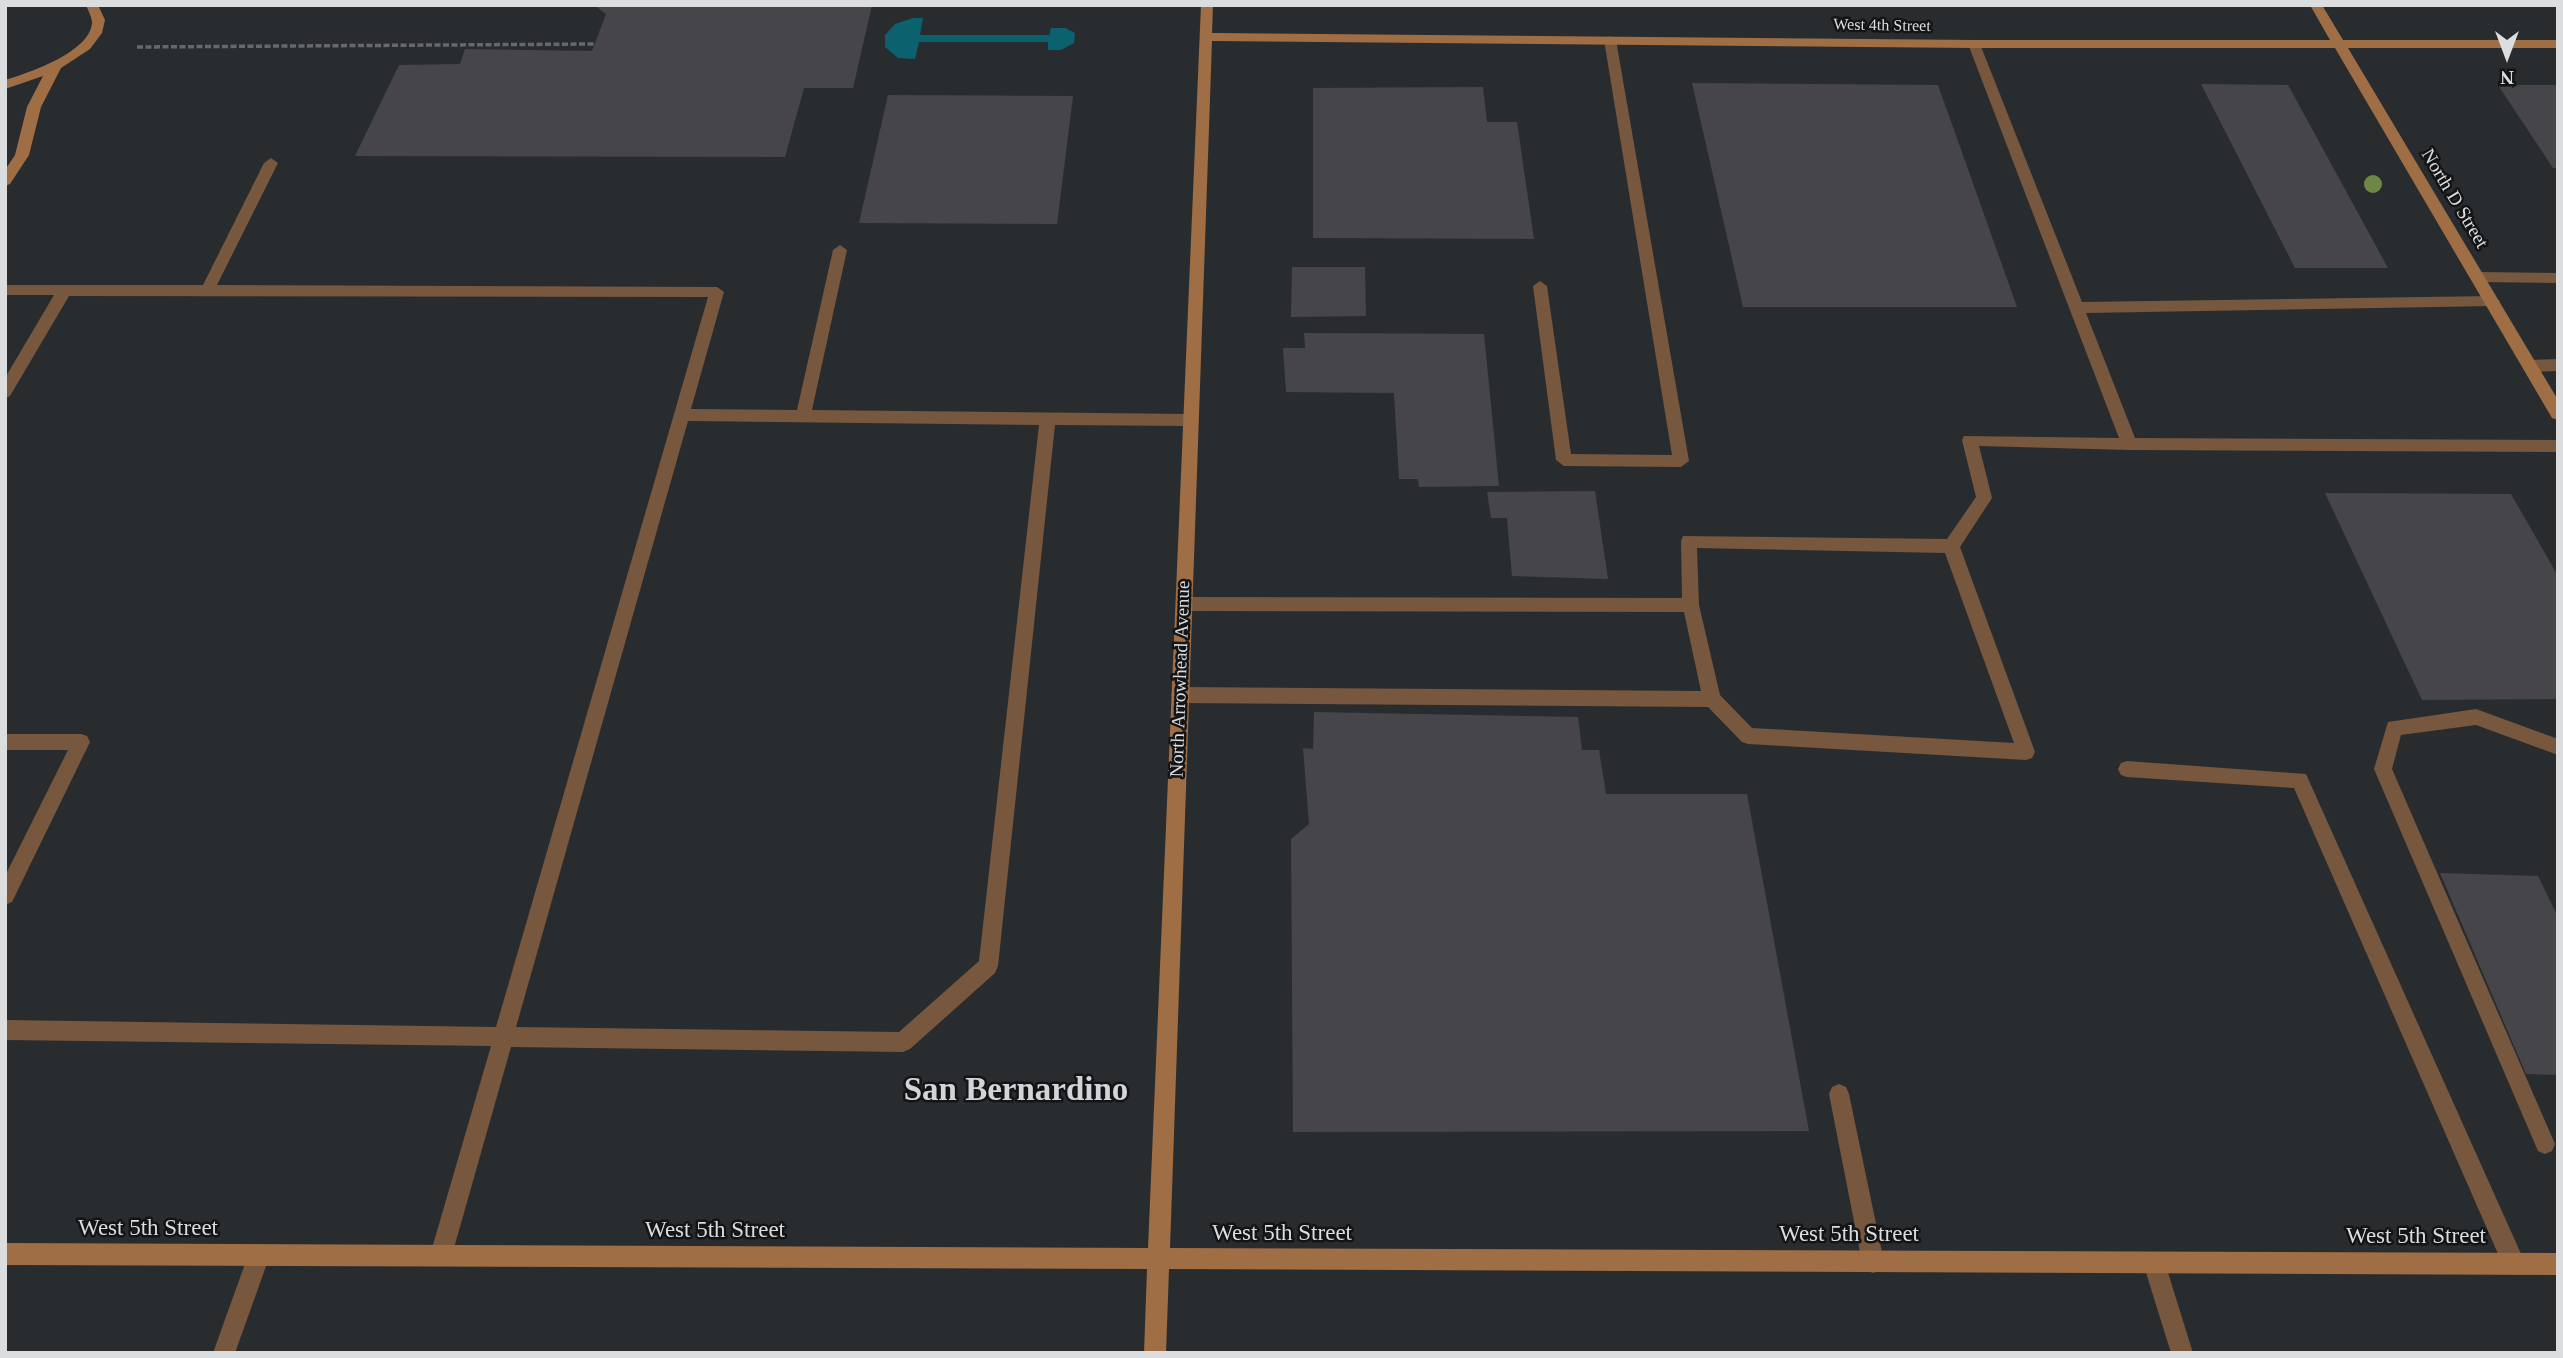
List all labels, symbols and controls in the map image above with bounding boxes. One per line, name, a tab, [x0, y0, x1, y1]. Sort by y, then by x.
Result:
street label: West 4th Street	[1833, 16, 1931, 36]
north arrow	[2472, 21, 2542, 91]
text: N	[2500, 67, 2514, 88]
street label: North D Street	[2415, 145, 2493, 253]
street label: North Arrowhead Avenue	[1166, 580, 1196, 778]
district label: San Bernardino	[904, 1071, 1128, 1111]
street label: West 5th Street	[78, 1215, 218, 1243]
street label: West 5th Street	[645, 1217, 785, 1245]
street label: West 5th Street	[1212, 1220, 1352, 1248]
street label: West 5th Street	[1779, 1221, 1919, 1249]
street label: West 5th Street	[2346, 1223, 2486, 1251]

